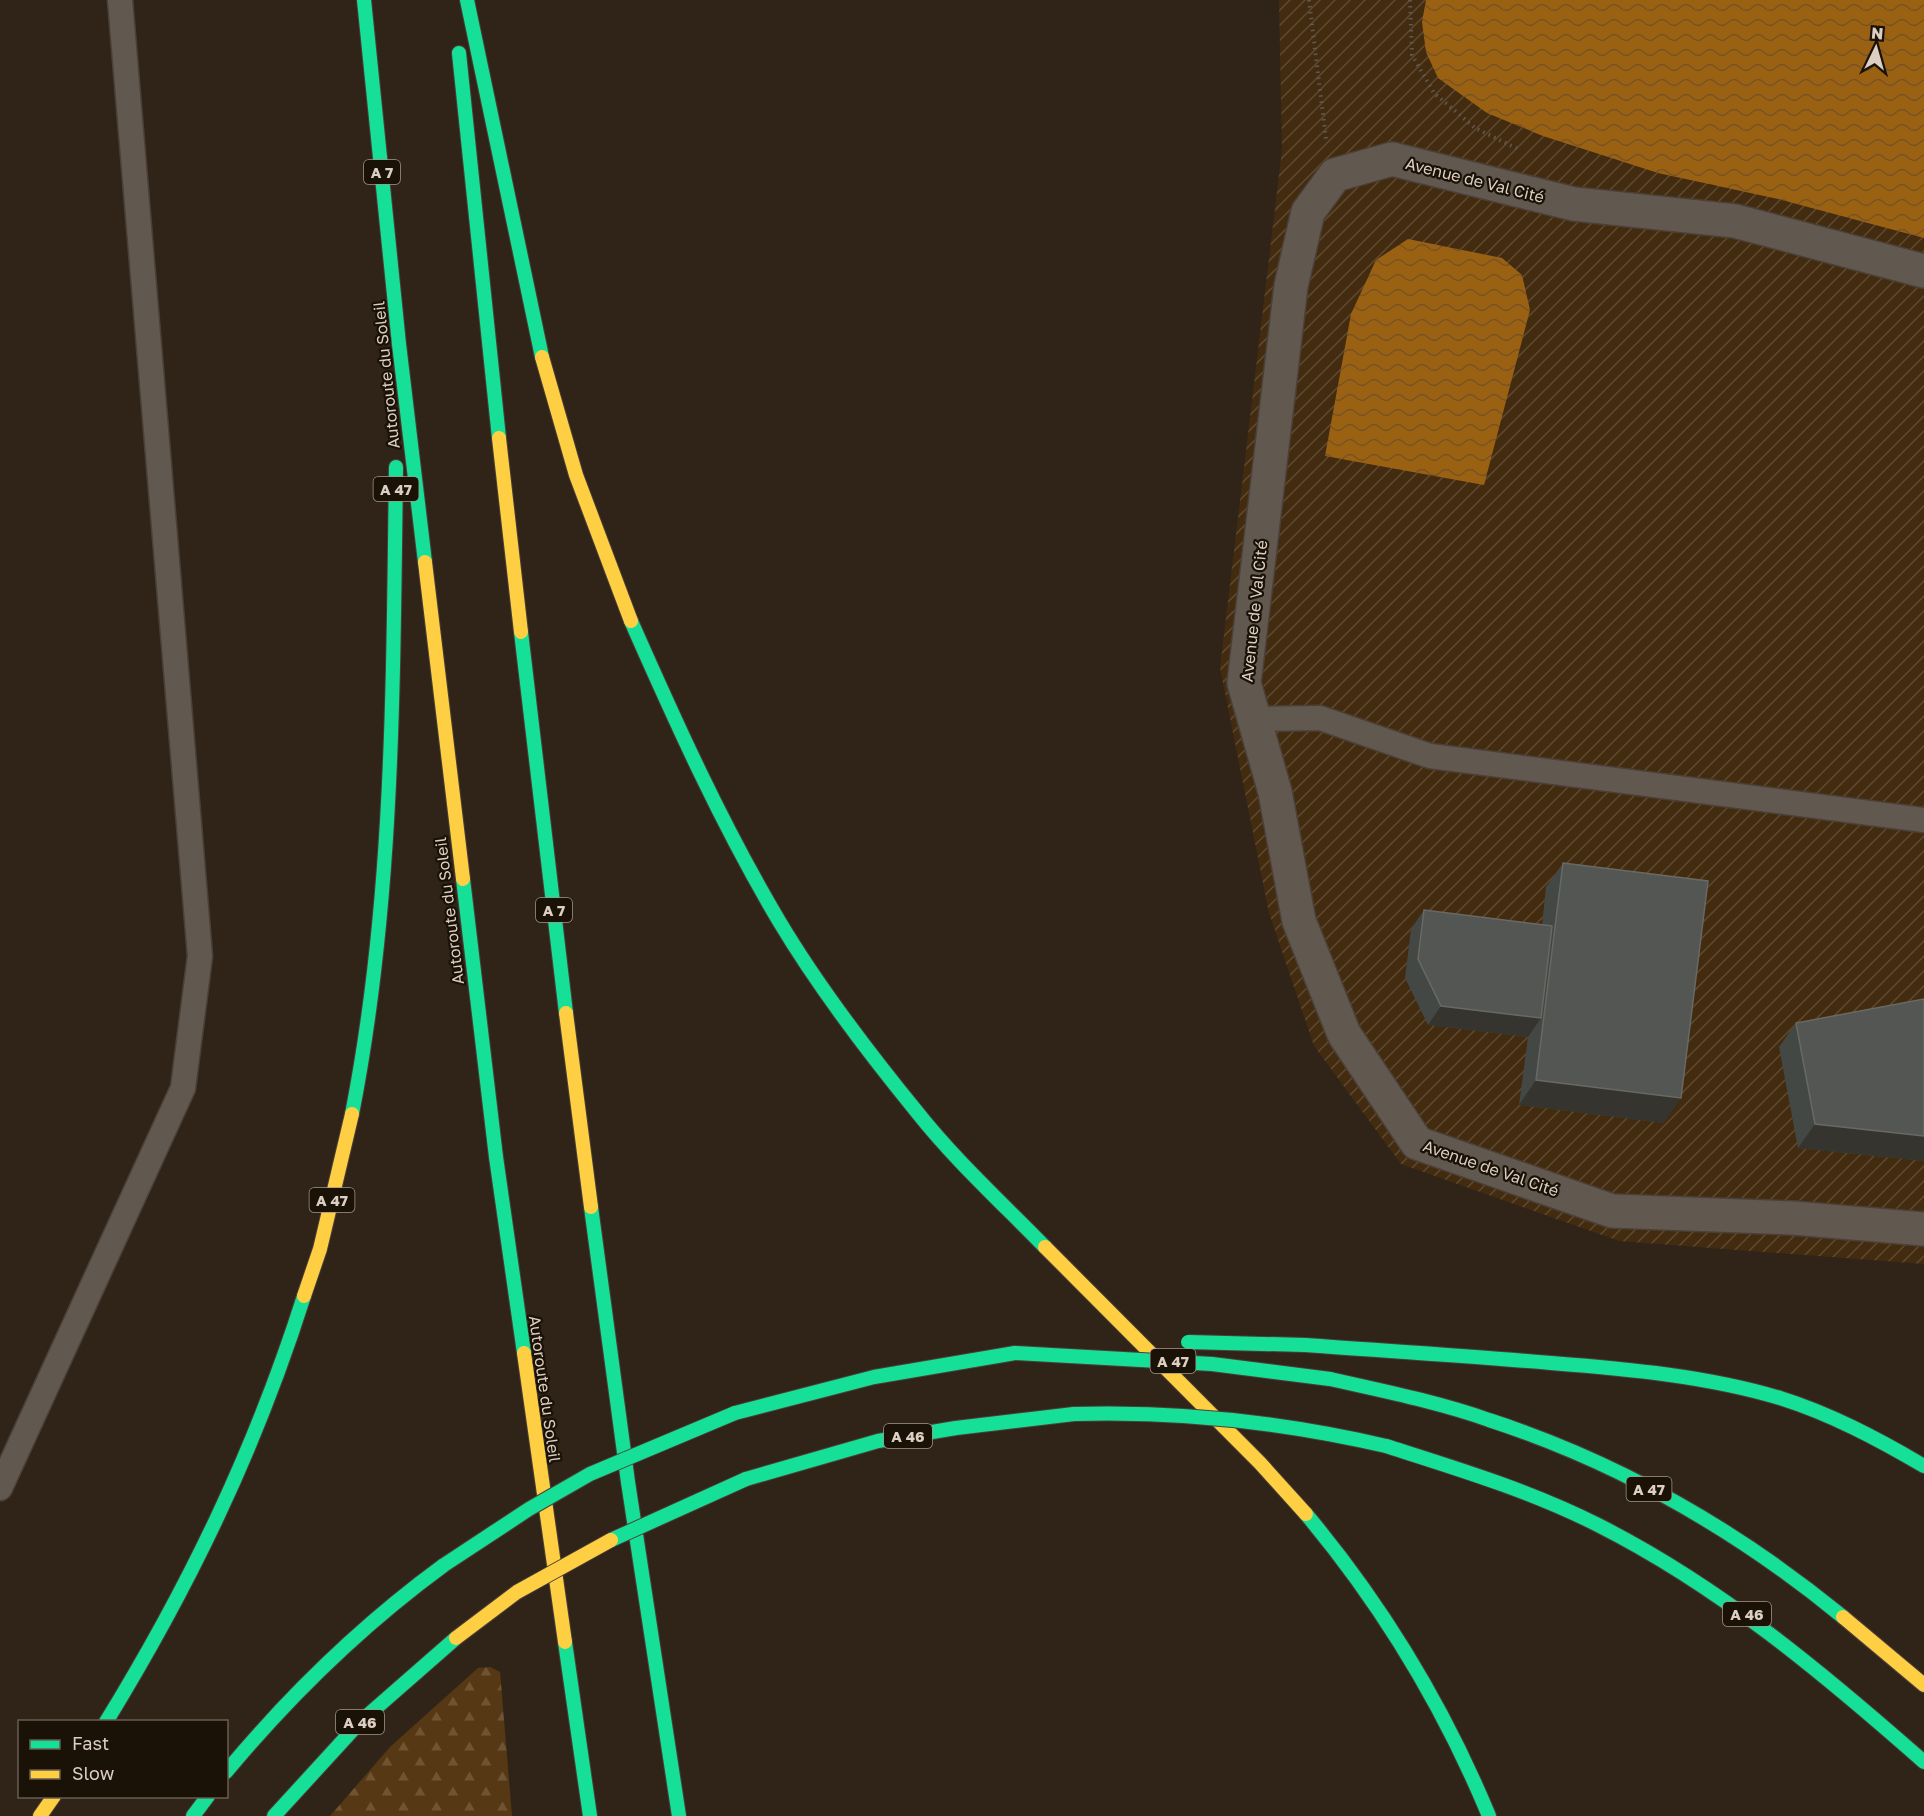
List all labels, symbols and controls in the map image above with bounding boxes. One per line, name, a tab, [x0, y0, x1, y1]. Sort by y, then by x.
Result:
north arrow	[1846, 18, 1906, 78]
text: N	[1870, 23, 1884, 44]
street label: Avenue de Val Cité	[1404, 153, 1546, 207]
road number: A 7	[364, 160, 400, 184]
street label: Autoroute du Soleil	[368, 300, 404, 450]
road number: A 47	[374, 477, 418, 501]
street label: Avenue de Val Cité	[1237, 539, 1271, 683]
street label: Autoroute du Soleil	[430, 836, 468, 986]
road number: A 7	[536, 898, 572, 922]
street label: Avenue de Val Cité	[1420, 1135, 1562, 1201]
road number: A 47	[310, 1188, 354, 1212]
street label: Autoroute du Soleil	[525, 1314, 565, 1464]
road number: A 47	[1150, 1349, 1196, 1373]
road number: A 46	[884, 1424, 932, 1448]
road number: A 47	[1626, 1477, 1672, 1501]
road number: A 46	[1723, 1602, 1771, 1626]
road number: A 46	[336, 1710, 384, 1734]
legend	[18, 1720, 228, 1798]
text: Fast	[72, 1732, 109, 1754]
text: Slow	[72, 1762, 115, 1784]

